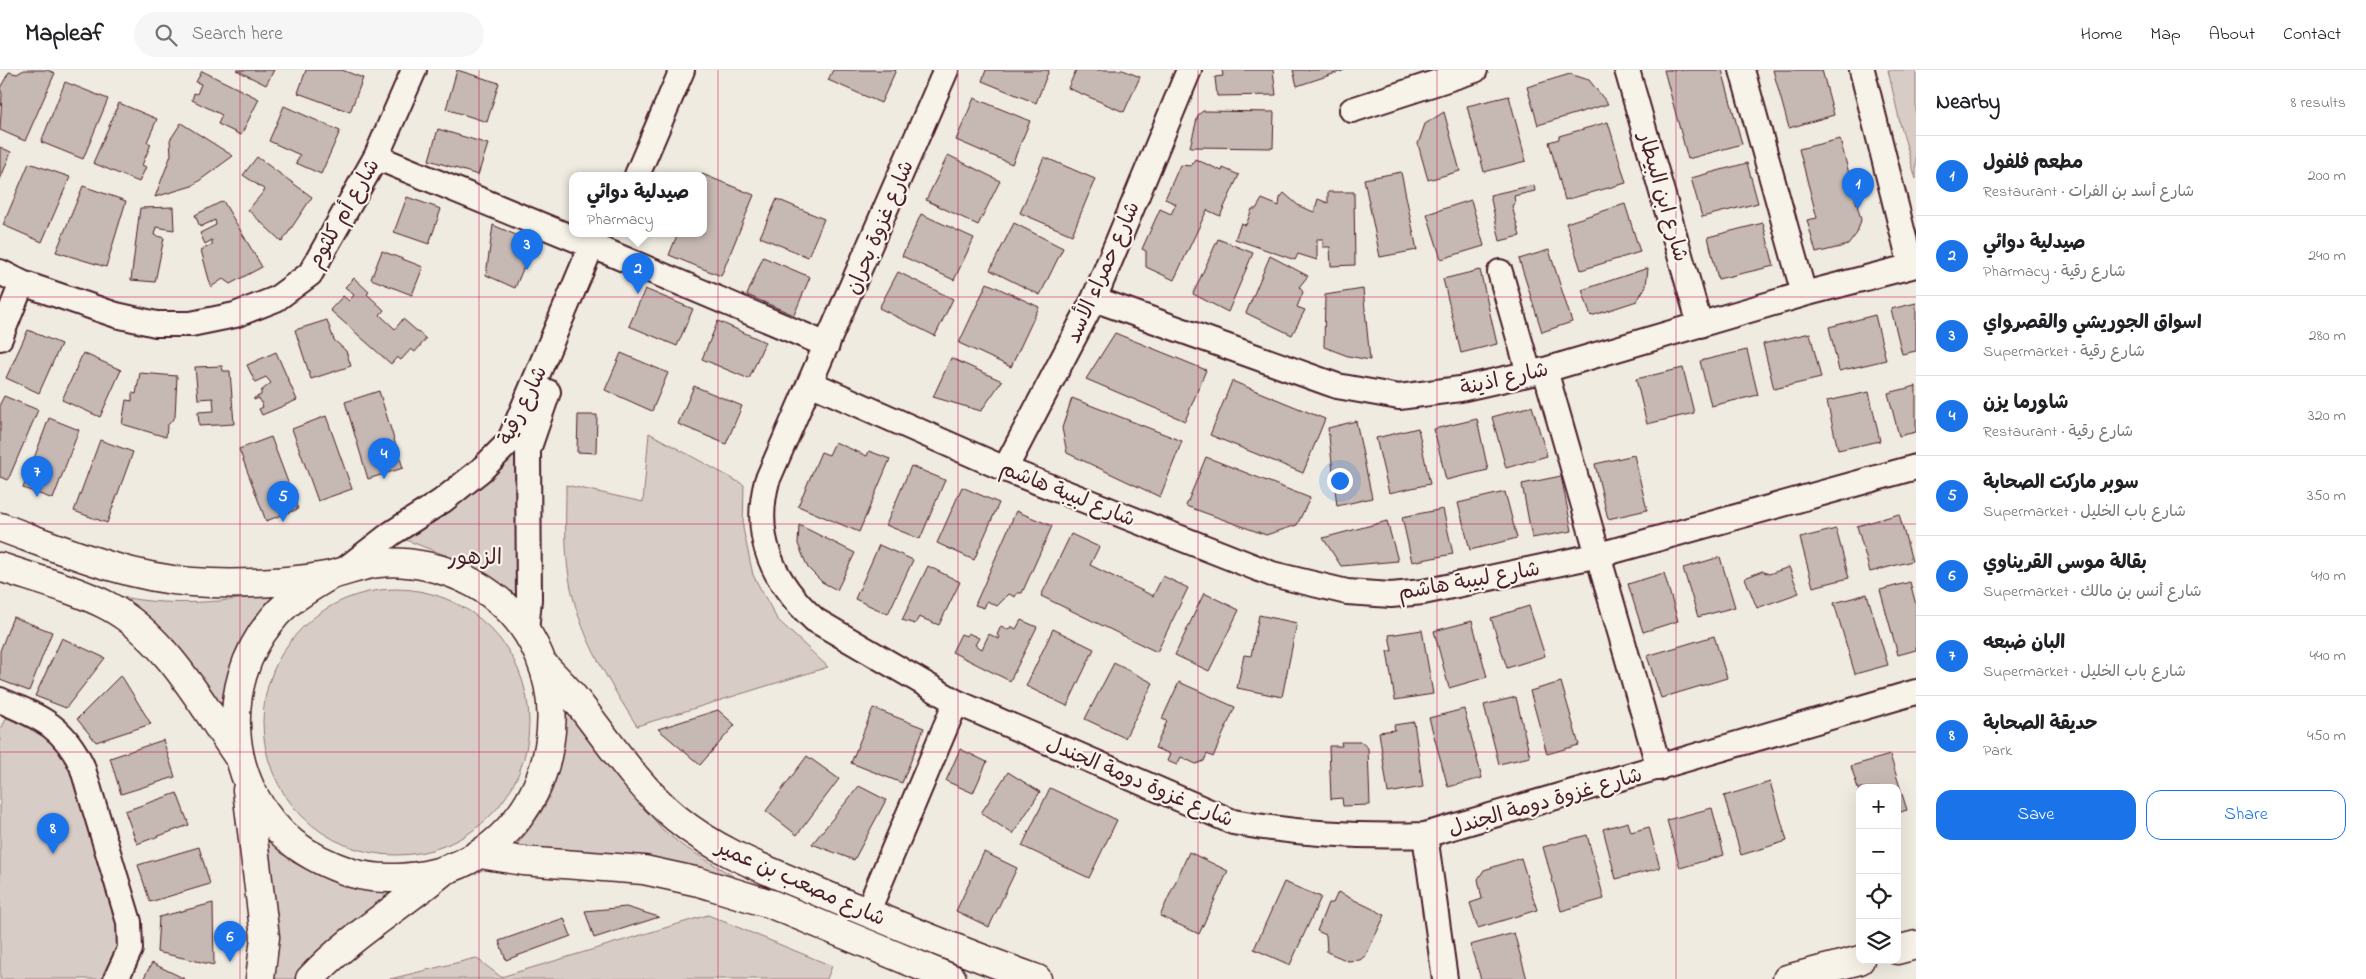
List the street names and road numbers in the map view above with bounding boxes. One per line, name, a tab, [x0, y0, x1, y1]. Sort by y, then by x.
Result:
street label: شارع ابن البيطار	[1629, 127, 1695, 266]
street label: شارع أم كلثوم	[301, 154, 388, 274]
street label: شارع غزوة بحران	[839, 156, 923, 300]
street label: شارع حمراء الأسد	[1058, 197, 1149, 349]
street label: شارع اذينة	[1457, 355, 1551, 405]
street label: شارع رقية	[492, 361, 556, 451]
street label: شارع لبيبة هاشم	[995, 454, 1139, 536]
street label: شارع لبيبة هاشم	[1396, 555, 1543, 609]
street label: شارع غزوة دومة الجندل	[1041, 730, 1237, 836]
street label: شارع غزوة دومة الجندل	[1445, 761, 1646, 845]
street label: شارع مصعب بن عمير	[709, 832, 890, 935]

